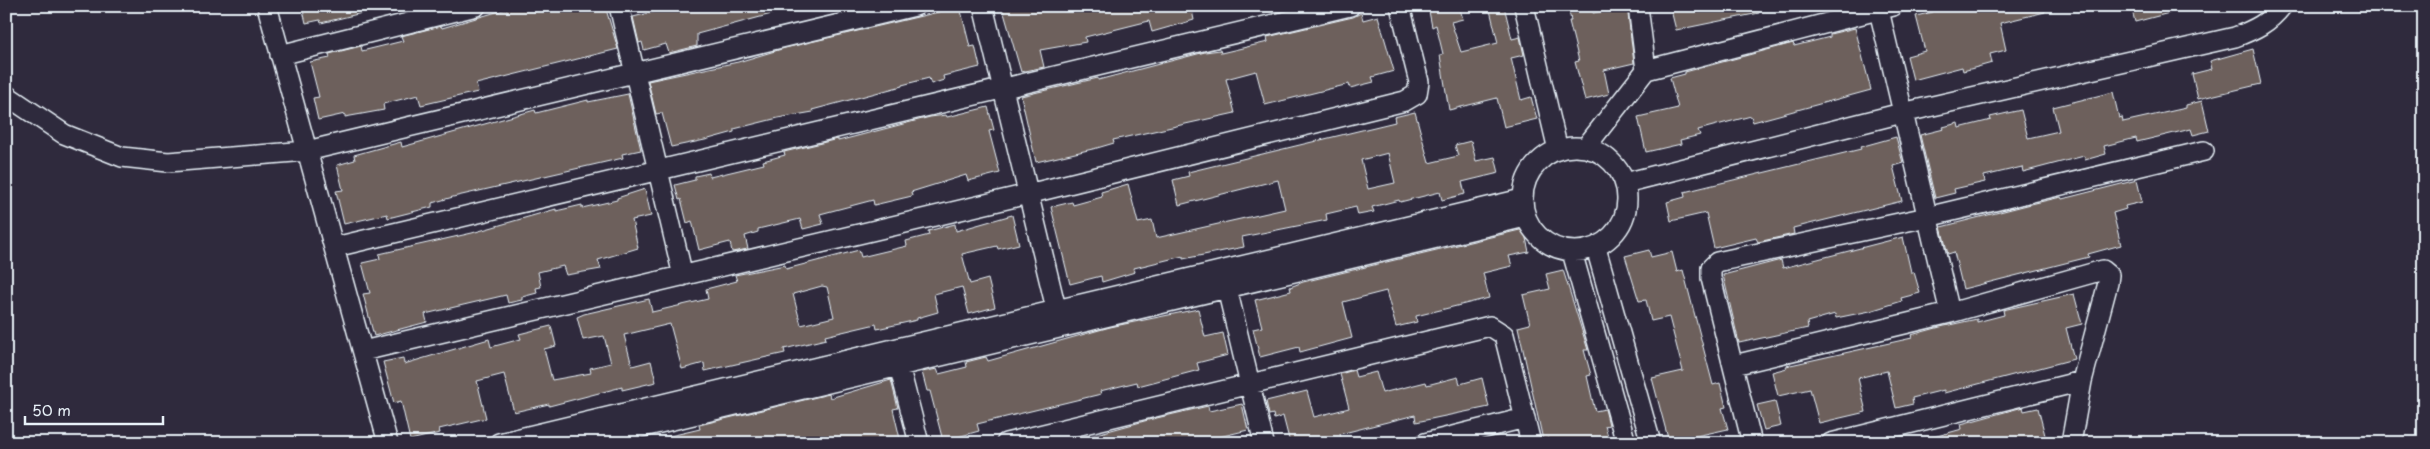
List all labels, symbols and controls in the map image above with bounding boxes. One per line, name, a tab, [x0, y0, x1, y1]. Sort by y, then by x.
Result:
scale bar	[25, 394, 162, 426]
text: 50 m	[32, 398, 71, 421]

